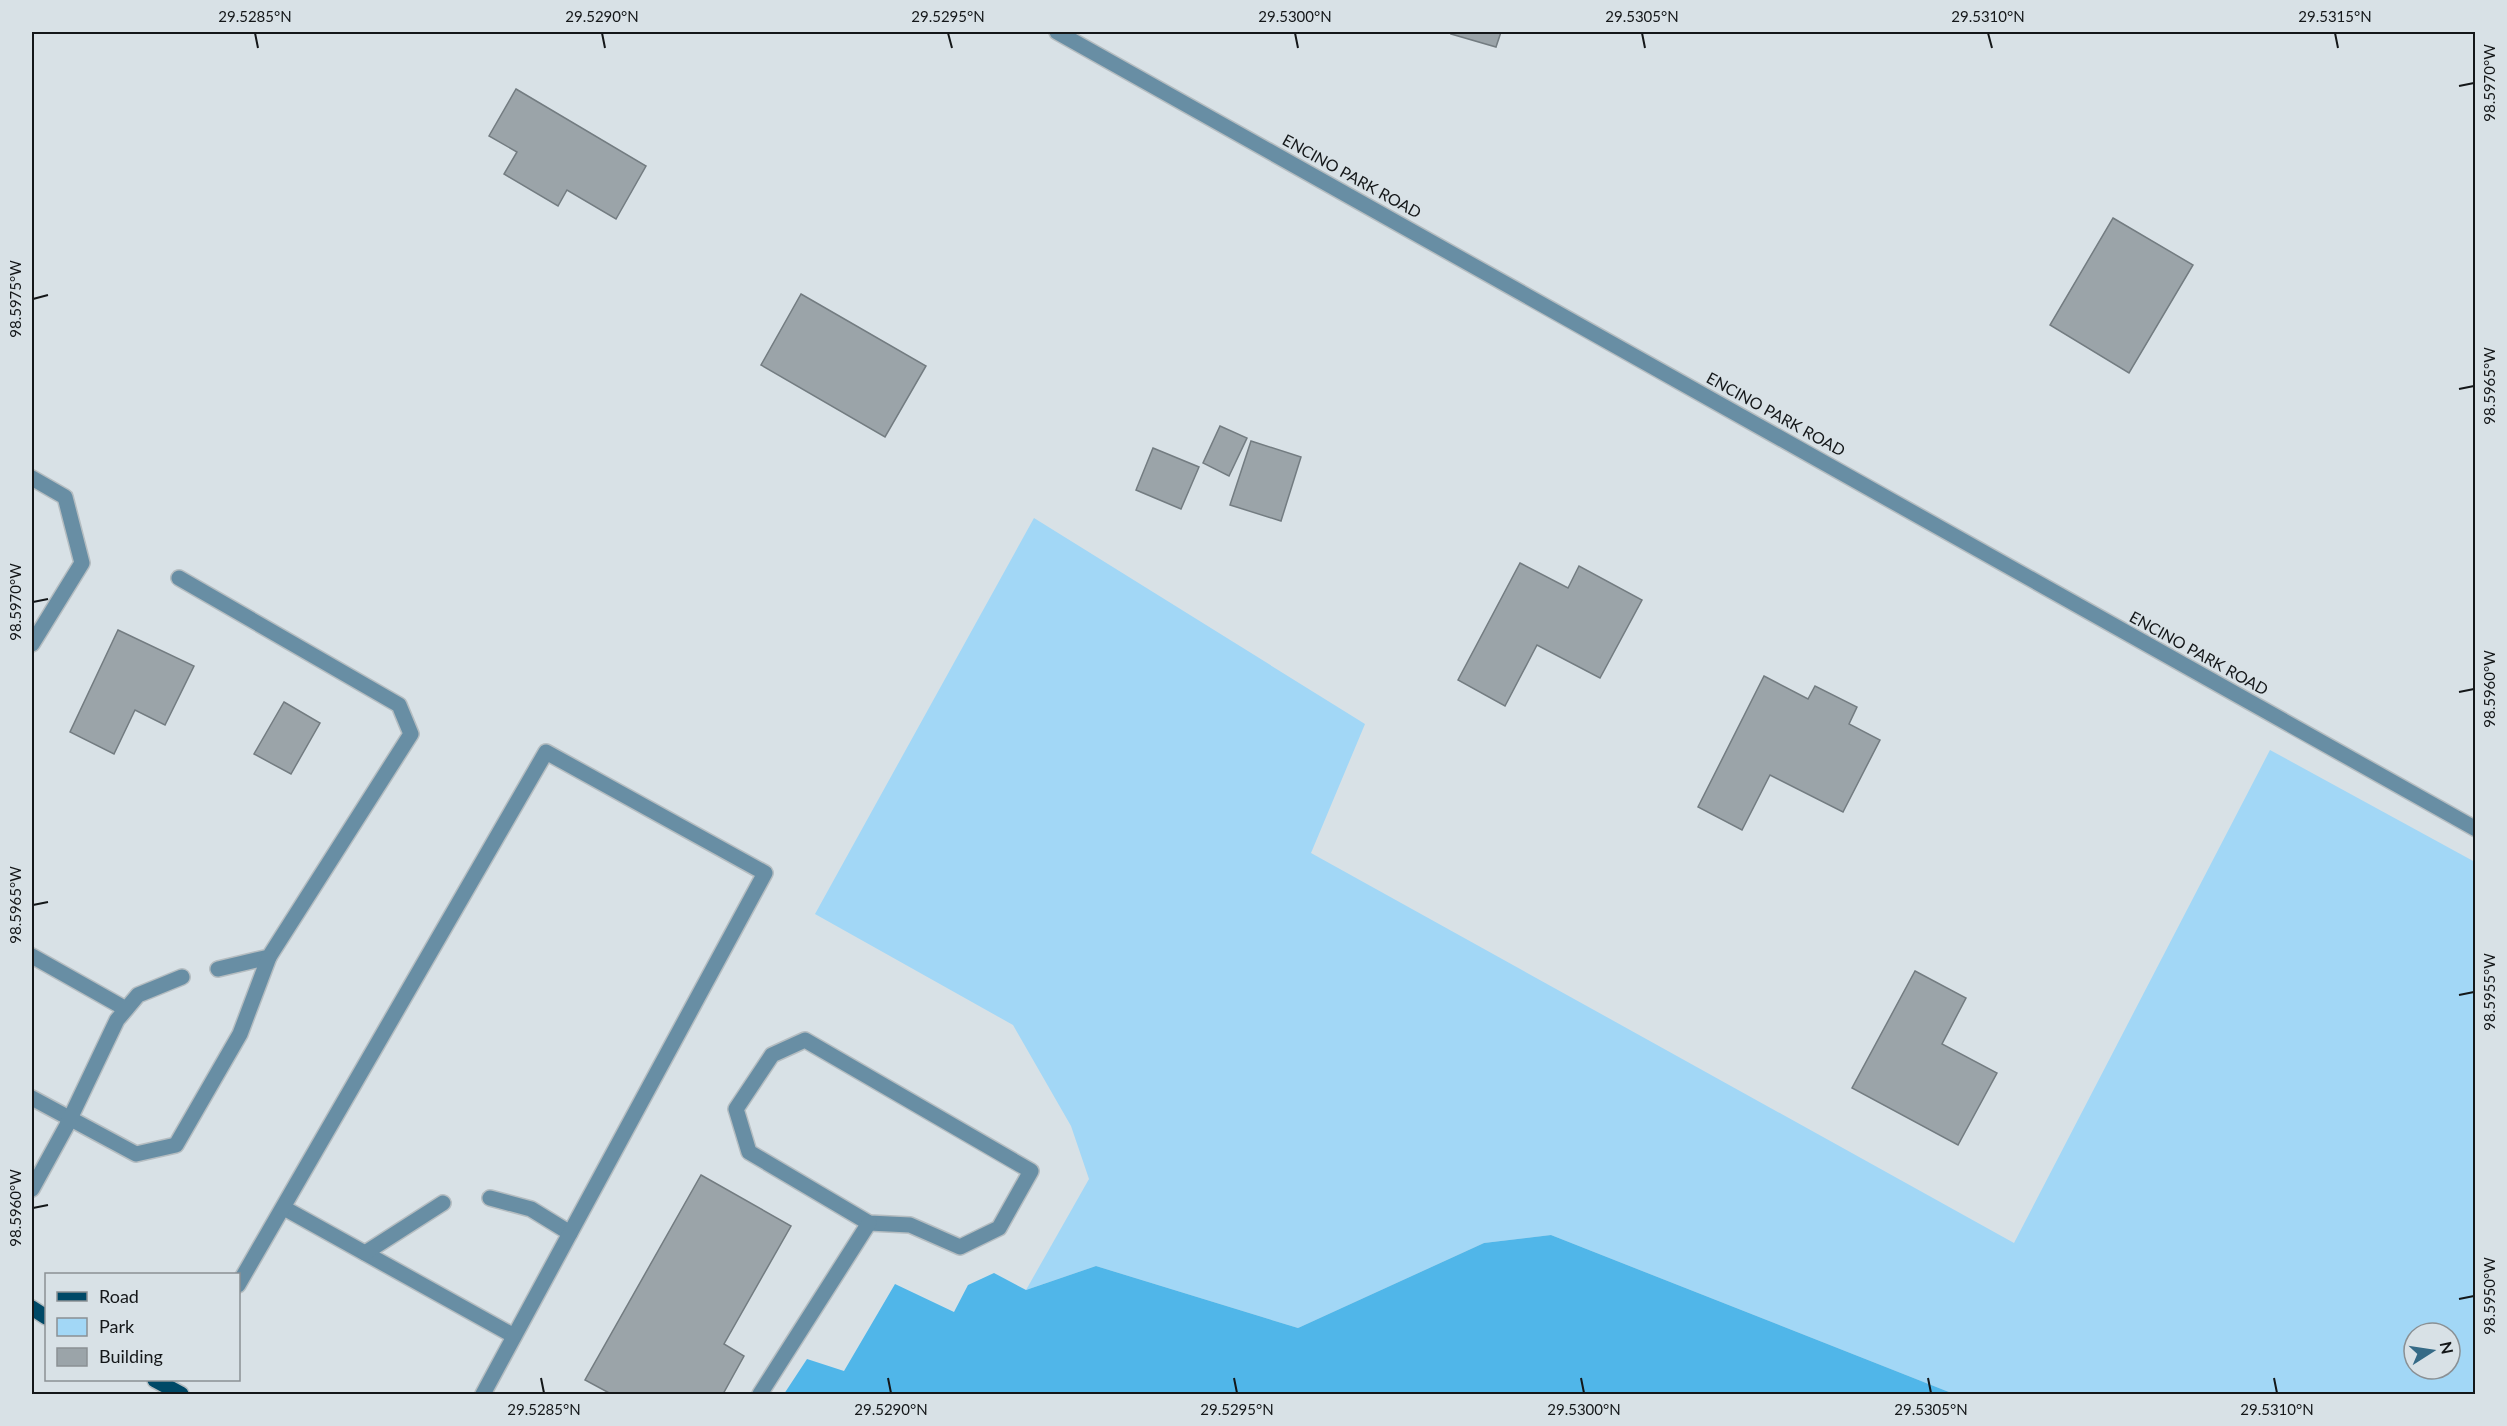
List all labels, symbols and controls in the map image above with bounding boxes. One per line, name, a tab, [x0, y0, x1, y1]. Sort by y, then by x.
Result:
text: 29.5285°N	[218, 7, 292, 25]
text: 29.5290°N	[565, 7, 639, 25]
text: 29.5295°N	[911, 7, 985, 25]
text: 29.5300°N	[1258, 7, 1332, 25]
text: 29.5305°N	[1605, 7, 1679, 25]
text: 29.5310°N	[1951, 7, 2025, 25]
text: 29.5315°N	[2298, 7, 2372, 25]
text: 98.5970°W	[2480, 44, 2498, 122]
street label: ENCINO PARK ROAD	[1280, 130, 1425, 222]
text: 98.5975°W	[6, 260, 24, 338]
text: 98.5965°W	[2480, 347, 2498, 425]
street label: ENCINO PARK ROAD	[1704, 368, 1849, 460]
text: 98.5970°W	[6, 563, 24, 641]
street label: ENCINO PARK ROAD	[2127, 607, 2272, 699]
text: 98.5960°W	[2480, 650, 2498, 728]
text: 98.5965°W	[6, 866, 24, 944]
text: 98.5955°W	[2480, 953, 2498, 1031]
text: 98.5960°W	[6, 1169, 24, 1247]
text: 98.5950°W	[2480, 1257, 2498, 1335]
legend	[45, 1273, 240, 1381]
text: Road	[99, 1285, 139, 1307]
text: Park	[99, 1315, 135, 1337]
north arrow	[2402, 1321, 2462, 1381]
text: N	[2437, 1340, 2458, 1356]
text: Building	[99, 1345, 163, 1367]
text: 29.5285°N	[507, 1400, 581, 1418]
text: 29.5290°N	[854, 1400, 928, 1418]
text: 29.5295°N	[1200, 1400, 1274, 1418]
text: 29.5300°N	[1547, 1400, 1621, 1418]
text: 29.5305°N	[1894, 1400, 1968, 1418]
text: 29.5310°N	[2240, 1400, 2314, 1418]

